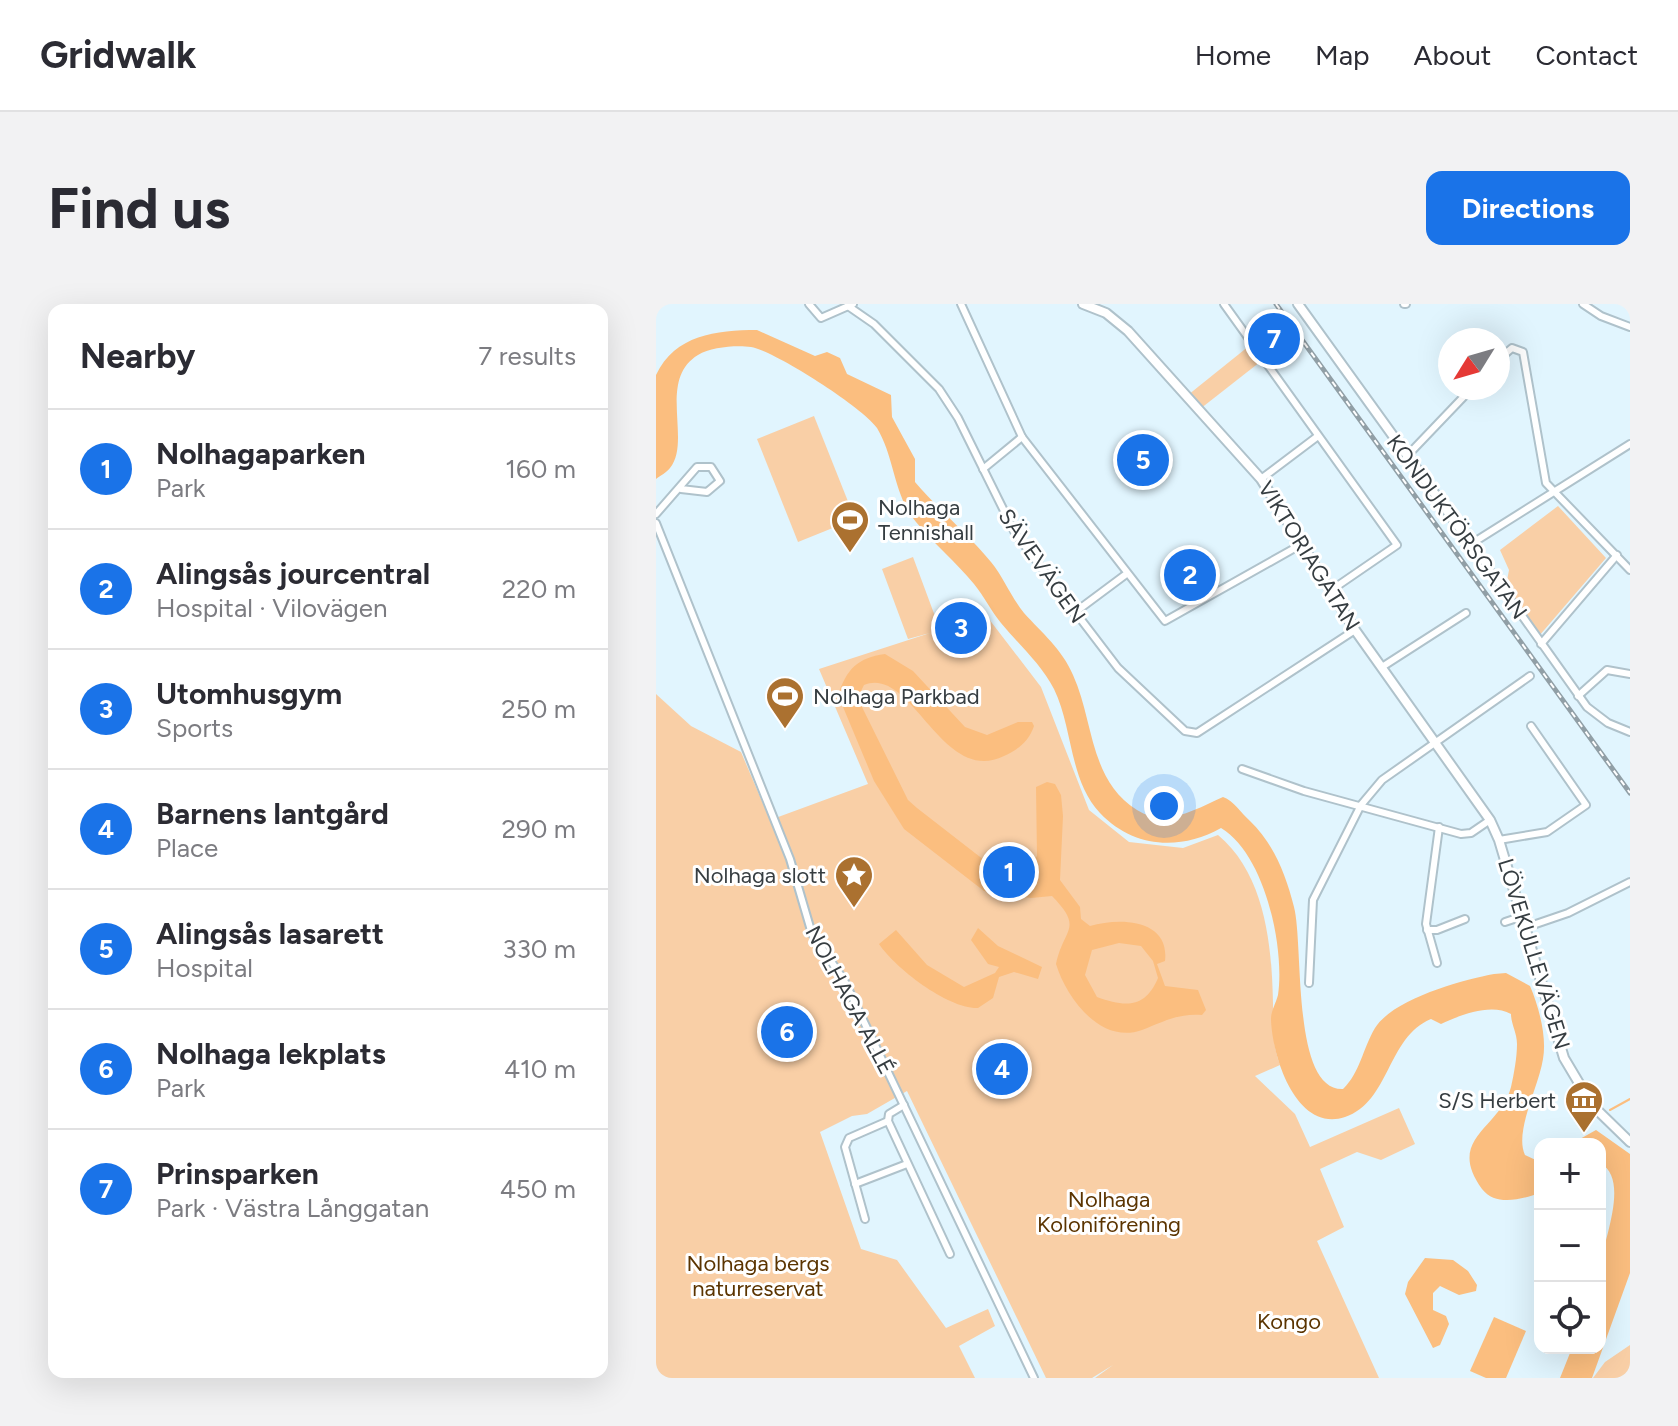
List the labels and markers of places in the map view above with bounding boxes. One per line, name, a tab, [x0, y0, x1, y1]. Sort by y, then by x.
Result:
pin: 7	[1248, 309, 1300, 369]
pin: 5	[1117, 430, 1169, 490]
place label: Nolhaga Tennishall	[878, 494, 974, 546]
sports icon: Nolhaga Tennishall	[829, 499, 871, 554]
pin: 2	[1164, 545, 1216, 605]
pin: 3	[935, 598, 987, 658]
sports icon: Nolhaga Parkbad	[764, 675, 806, 730]
place label: Nolhaga Parkbad	[813, 683, 980, 710]
pin: 1	[983, 842, 1035, 902]
place icon: Nolhaga slott	[833, 854, 875, 909]
place label: Nolhaga slott	[694, 862, 826, 889]
pin: 6	[761, 1002, 813, 1062]
pin: 4	[976, 1039, 1028, 1099]
museum icon: S/S Herbert	[1563, 1079, 1605, 1134]
place label: S/S Herbert	[1438, 1087, 1556, 1114]

